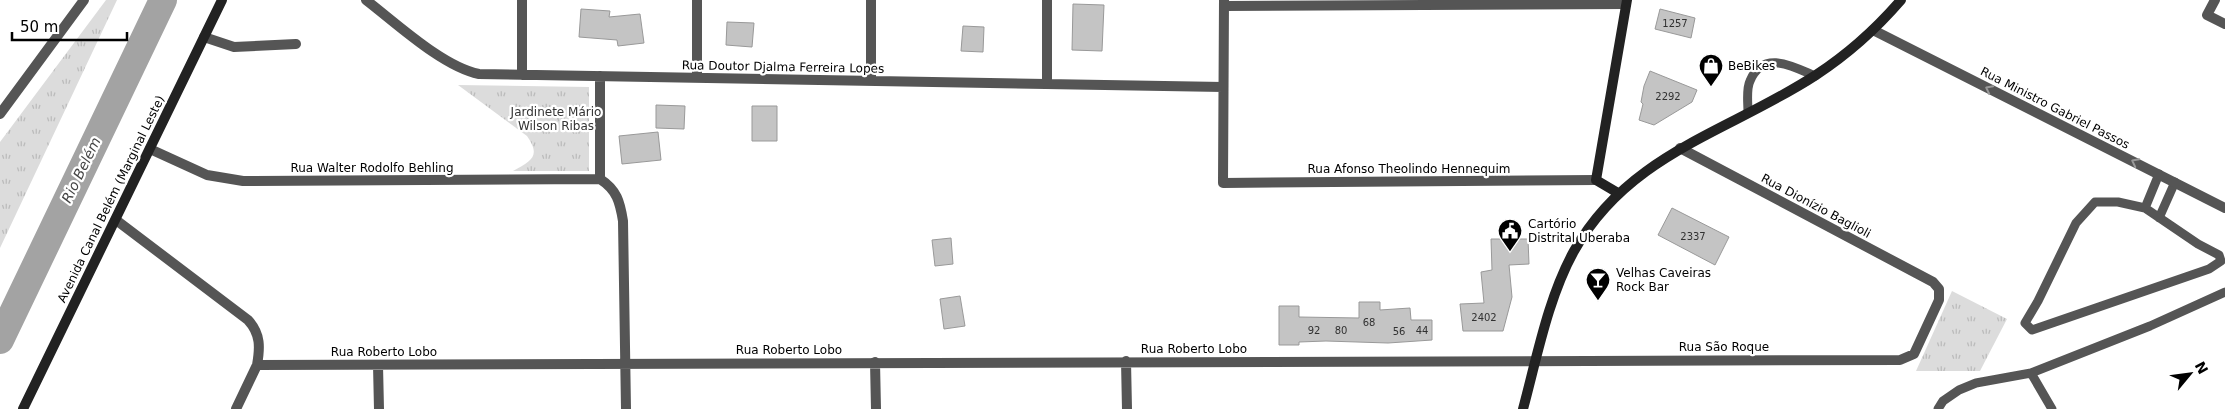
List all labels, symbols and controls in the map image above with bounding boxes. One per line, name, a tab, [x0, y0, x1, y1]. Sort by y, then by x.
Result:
scale bar	[12, 10, 128, 42]
text: 50 m	[20, 18, 58, 36]
house number: 1257	[1662, 18, 1688, 29]
shop icon: BeBikes	[1698, 53, 1724, 87]
street label: Rua Doutor Djalma Ferreira Lopes	[682, 58, 884, 76]
place label: BeBikes	[1728, 59, 1775, 73]
street label: Rua Ministro Gabriel Passos	[1978, 64, 2132, 152]
one-way arrow	[1986, 85, 1995, 95]
house number: 2292	[1655, 91, 1681, 102]
street label: Avenida Canal Belém (Marginal Leste)	[55, 93, 167, 305]
park label: Jardinete Mário Wilson Ribas	[510, 105, 601, 133]
water label: Rio Belém	[58, 135, 104, 205]
one-way arrow	[2131, 158, 2140, 168]
street label: Rua Walter Rodolfo Behling	[290, 161, 454, 175]
street label: Rua Afonso Theolindo Hennequim	[1308, 162, 1510, 176]
street label: Rua Dionízio Baglioli	[1759, 171, 1873, 241]
place label: Cartório Distrital Uberaba	[1528, 217, 1630, 245]
public building icon: Cartório Distrital Uberaba	[1497, 218, 1523, 252]
house number: 2337	[1680, 231, 1706, 242]
place label: Velhas Caveiras Rock Bar	[1616, 266, 1711, 294]
bar icon: Velhas Caveiras Rock Bar	[1585, 267, 1611, 301]
house number: 2402	[1471, 312, 1497, 323]
house number: 68	[1363, 317, 1375, 328]
house number: 92	[1308, 325, 1320, 336]
house number: 80	[1335, 325, 1347, 336]
house number: 44	[1416, 325, 1428, 336]
house number: 56	[1393, 326, 1405, 337]
street label: Rua São Roque	[1679, 340, 1769, 354]
street label: Rua Roberto Lobo	[1141, 342, 1247, 356]
street label: Rua Roberto Lobo	[736, 343, 842, 357]
street label: Rua Roberto Lobo	[331, 345, 437, 359]
north arrow	[2165, 349, 2215, 399]
text: N	[2192, 359, 2211, 377]

